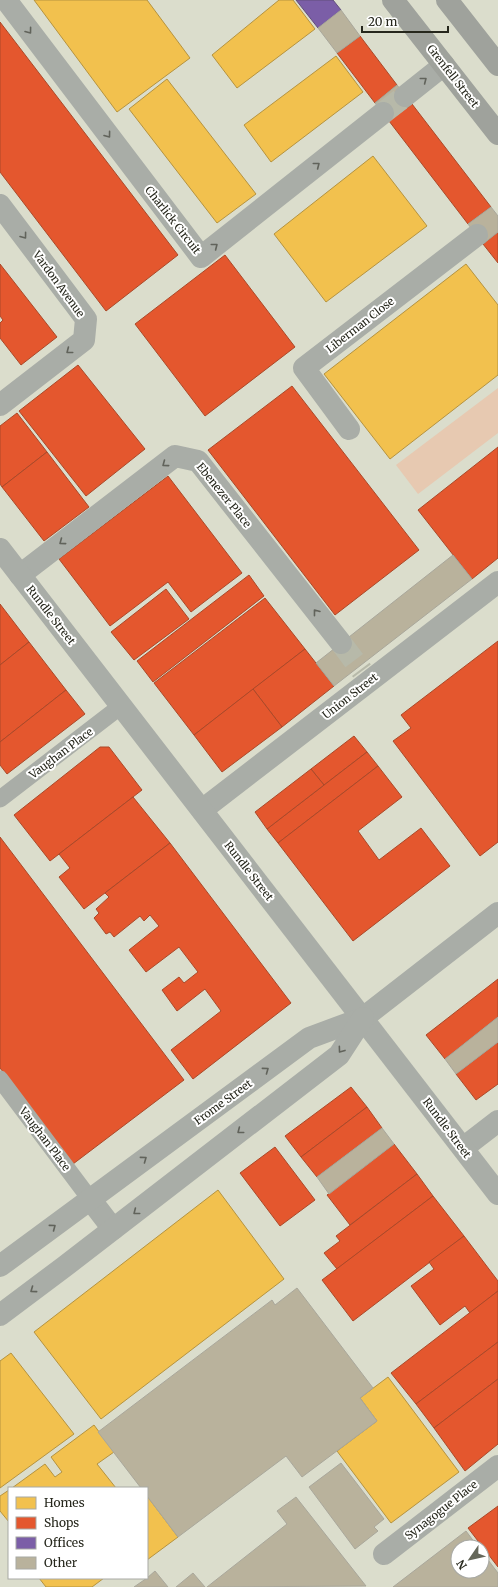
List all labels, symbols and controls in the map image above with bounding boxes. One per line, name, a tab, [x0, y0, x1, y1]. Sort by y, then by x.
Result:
scale bar	[362, 8, 448, 34]
text: 20 m	[368, 14, 397, 29]
one-way arrow	[25, 27, 32, 34]
street label: Grenfell Street	[424, 42, 482, 111]
one-way arrow	[420, 78, 427, 85]
one-way arrow	[103, 130, 110, 137]
one-way arrow	[313, 163, 320, 170]
street label: Charlick Circuit	[142, 183, 204, 257]
one-way arrow	[19, 231, 26, 238]
one-way arrow	[210, 244, 217, 251]
street label: Vardon Avenue	[30, 247, 88, 320]
street label: Liberman Close	[323, 294, 397, 356]
one-way arrow	[66, 347, 73, 354]
one-way arrow	[163, 459, 170, 466]
street label: Ebenezer Place	[194, 460, 255, 530]
one-way arrow	[59, 538, 66, 545]
street label: Rundle Street	[23, 582, 79, 648]
one-way arrow	[314, 610, 321, 617]
street label: Union Street	[319, 670, 381, 722]
street label: Vaughan Place	[26, 724, 96, 782]
street label: Rundle Street	[221, 838, 277, 904]
one-way arrow	[339, 1046, 346, 1053]
one-way arrow	[262, 1067, 269, 1074]
street label: Frome Street	[191, 1076, 255, 1128]
street label: Rundle Street	[420, 1095, 475, 1161]
street label: Vaughan Place	[16, 1104, 74, 1174]
one-way arrow	[237, 1127, 244, 1134]
one-way arrow	[140, 1157, 147, 1164]
one-way arrow	[133, 1207, 140, 1214]
one-way arrow	[48, 1225, 55, 1232]
one-way arrow	[30, 1286, 37, 1293]
street label: Synagogue Place	[402, 1477, 480, 1543]
legend	[8, 1487, 148, 1579]
text: Homes	[44, 1495, 85, 1510]
text: Shops	[44, 1515, 79, 1530]
text: Offices	[44, 1535, 84, 1550]
north arrow	[450, 1539, 490, 1579]
text: Other	[44, 1555, 78, 1570]
text: N	[453, 1557, 470, 1572]

